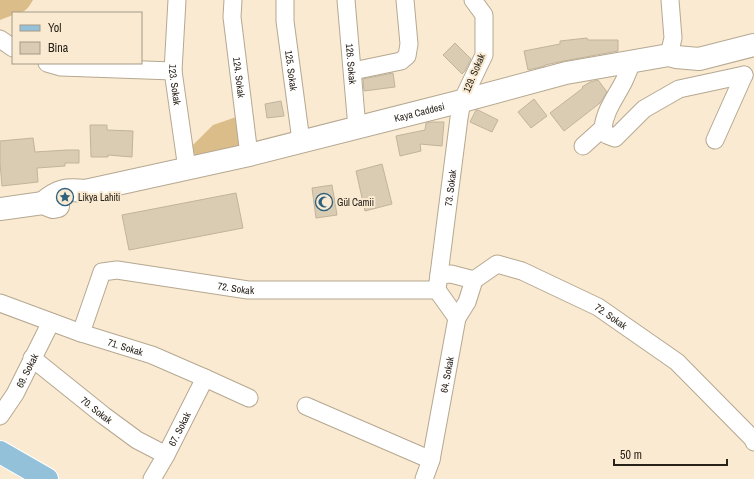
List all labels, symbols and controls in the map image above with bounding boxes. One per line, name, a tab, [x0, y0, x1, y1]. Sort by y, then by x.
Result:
legend	[12, 12, 142, 64]
text: Yol	[48, 20, 61, 36]
text: Bina	[48, 40, 69, 56]
street label: 126. Sokak	[343, 43, 360, 86]
street label: 125. Sokak	[282, 49, 301, 93]
street label: 129. Sokak	[460, 51, 488, 94]
street label: 124. Sokak	[230, 56, 249, 100]
street label: 123. Sokak	[166, 64, 184, 107]
street label: Kaya Caddesi	[393, 99, 446, 124]
street label: 73. Sokak	[441, 168, 459, 207]
place icon: Likya Lahiti	[55, 187, 75, 207]
place label: Likya Lahiti	[78, 191, 120, 204]
mosque icon: Gül Camii	[314, 192, 334, 212]
place label: Gül Camii	[337, 196, 374, 209]
street label: 72. Sokak	[217, 279, 255, 297]
street label: 72. Sokak	[593, 300, 631, 332]
street label: 71. Sokak	[106, 335, 146, 359]
street label: 69. Sokak	[13, 350, 41, 390]
street label: 64. Sokak	[437, 355, 456, 394]
street label: 70. Sokak	[78, 393, 116, 427]
street label: 67. Sokak	[165, 409, 194, 448]
scale bar	[614, 441, 727, 467]
text: 50 m	[620, 447, 642, 463]

